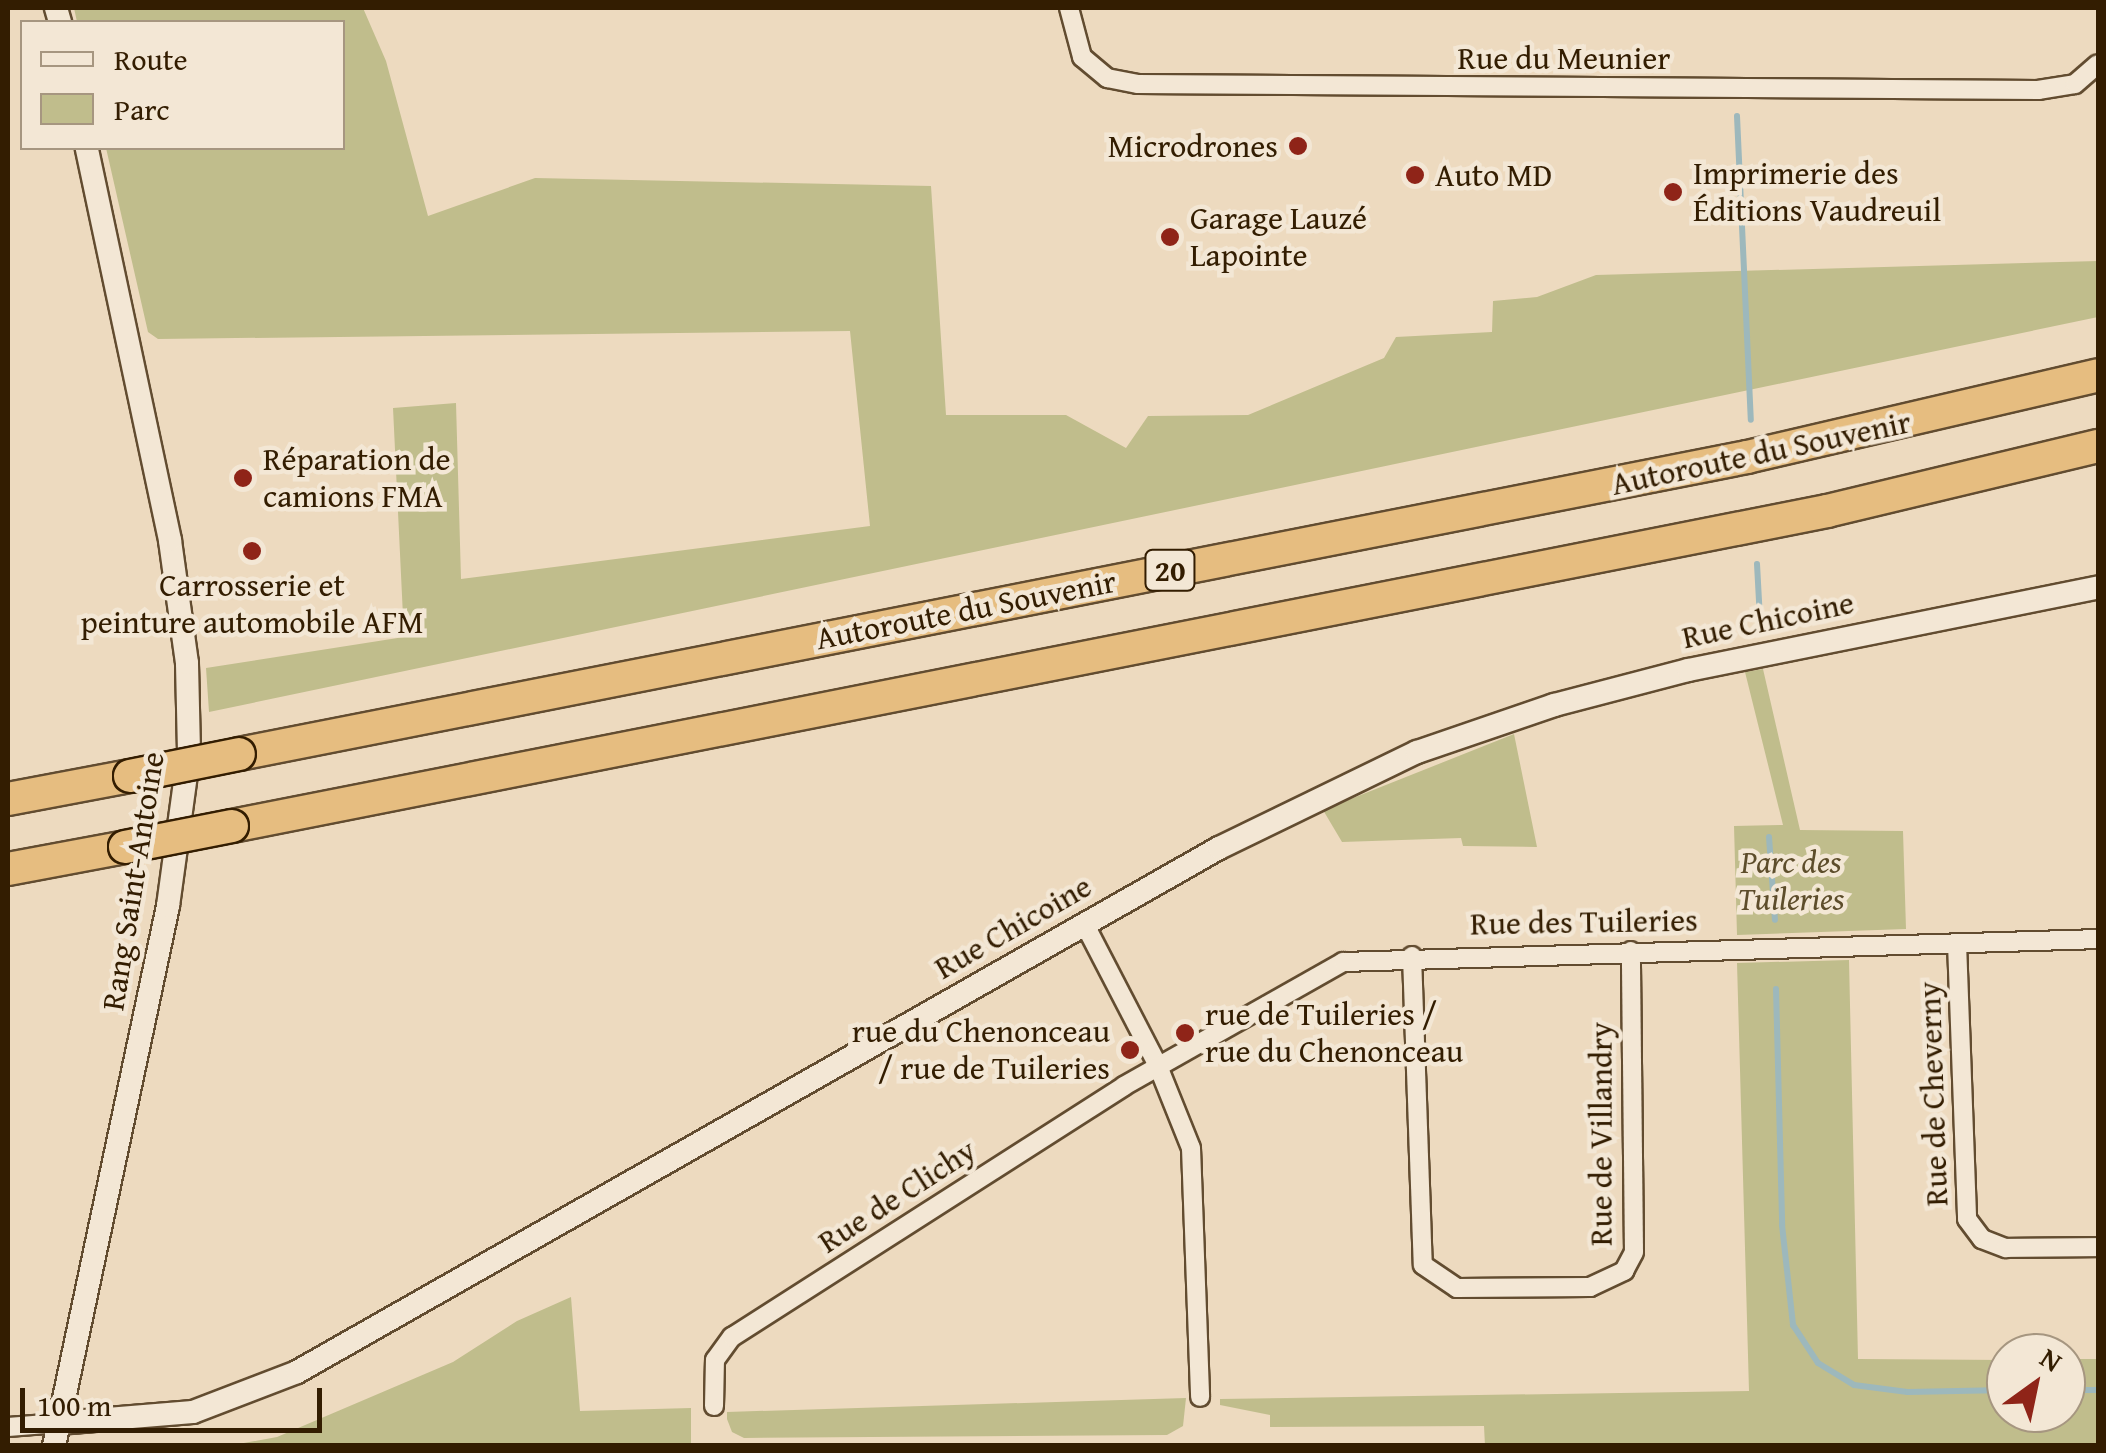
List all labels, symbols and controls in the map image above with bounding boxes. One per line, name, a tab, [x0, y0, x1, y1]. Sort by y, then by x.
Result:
legend	[20, 20, 345, 150]
text: Route	[114, 37, 187, 81]
street label: Rue du Meunier	[1458, 39, 1670, 77]
text: Parc	[114, 87, 170, 131]
place label: Microdrones	[1108, 127, 1278, 165]
marker: Microdrones	[1287, 135, 1309, 157]
place label: Imprimerie des Éditions Vaudreuil	[1693, 155, 1941, 230]
place label: Auto MD	[1435, 156, 1552, 194]
marker: Auto MD	[1404, 164, 1426, 186]
marker: Imprimerie des Éditions Vaudreuil	[1662, 181, 1684, 203]
place label: Garage Lauzé Lapointe	[1190, 200, 1367, 275]
marker: Garage Lauzé Lapointe	[1159, 226, 1181, 248]
street label: Autoroute du Souvenir	[1608, 403, 1914, 503]
place label: Réparation de camions FMA	[263, 441, 451, 516]
marker: Réparation de camions FMA	[232, 467, 254, 489]
marker: Carrosserie et peinture automobile AFM	[241, 540, 263, 562]
road number: 20	[1142, 545, 1198, 595]
street label: Autoroute du Souvenir	[813, 562, 1119, 658]
place label: Carrosserie et peinture automobile AFM	[81, 567, 423, 642]
street label: Rue Chicoine	[1679, 583, 1857, 657]
street label: Rang Saint-Antoine	[94, 749, 172, 1013]
park label: Parc des Tuileries	[1738, 844, 1844, 919]
street label: Rue Chicoine	[928, 867, 1098, 987]
street label: Rue des Tuileries	[1470, 901, 1698, 943]
street label: Rue de Cheverny	[1910, 981, 1956, 1207]
place label: rue de Tuileries / rue du Chenonceau	[1205, 996, 1463, 1071]
place label: rue du Chenonceau / rue de Tuileries	[852, 1013, 1110, 1088]
marker: rue de Tuileries / rue du Chenonceau	[1174, 1022, 1196, 1044]
street label: Rue de Villandry	[1582, 1022, 1620, 1246]
marker: rue du Chenonceau / rue de Tuileries	[1119, 1039, 1141, 1061]
street label: Rue de Clichy	[811, 1131, 983, 1261]
north arrow	[1986, 1333, 2086, 1433]
text: N	[2033, 1337, 2071, 1381]
scale bar	[25, 1368, 328, 1430]
text: 100 m	[37, 1383, 111, 1427]

